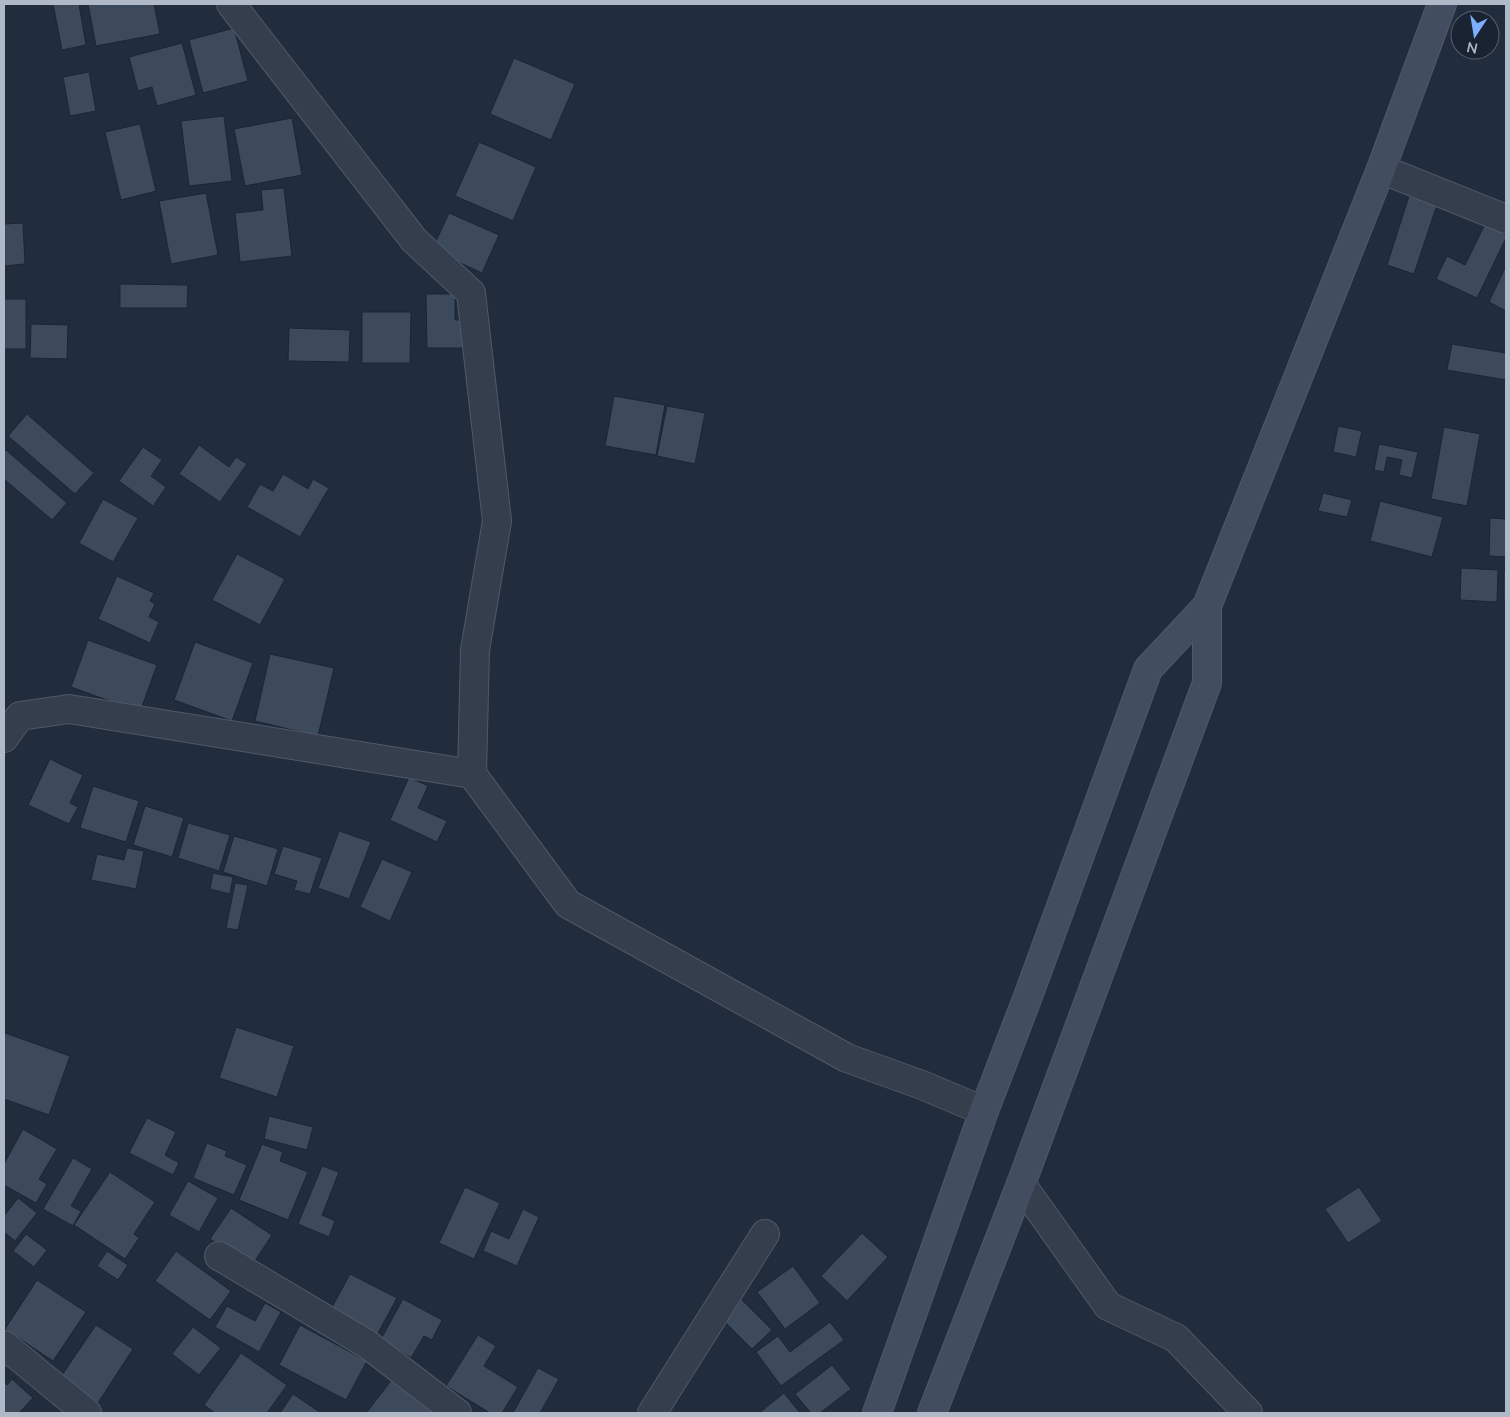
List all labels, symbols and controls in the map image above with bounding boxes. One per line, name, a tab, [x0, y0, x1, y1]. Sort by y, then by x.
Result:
north arrow	[1450, 10, 1500, 60]
text: N	[1465, 39, 1479, 58]

